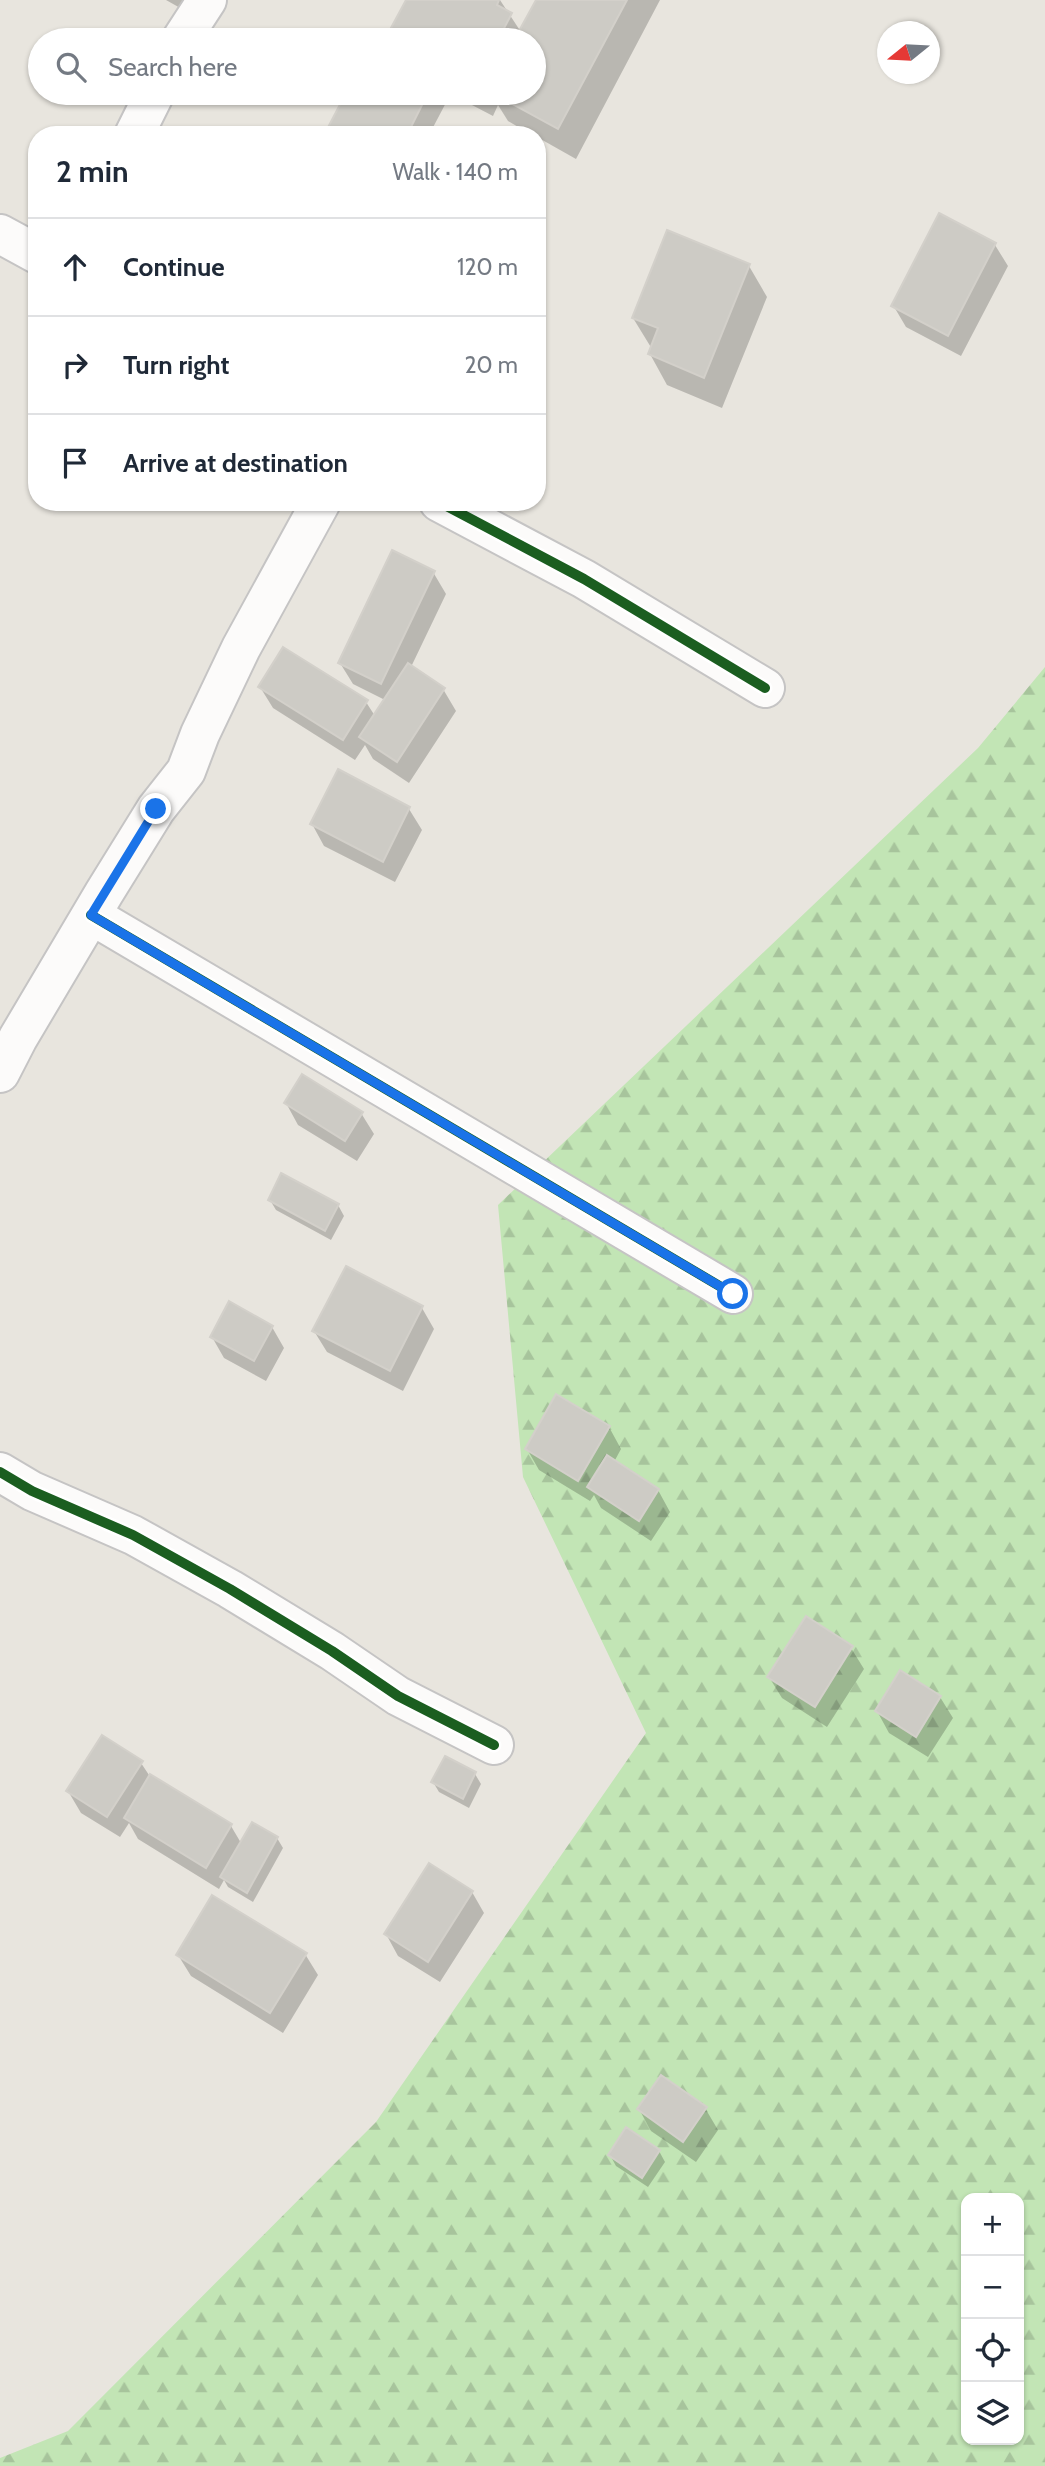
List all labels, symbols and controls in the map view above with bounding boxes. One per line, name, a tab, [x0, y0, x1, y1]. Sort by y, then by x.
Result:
north arrow	[877, 21, 940, 84]
search box	[28, 28, 546, 105]
icon: search	[52, 48, 90, 86]
text: Search here	[108, 51, 237, 83]
text: 2 min	[56, 153, 128, 190]
text: Walk · 140 m	[392, 158, 518, 186]
icon: ahead	[56, 248, 94, 286]
text: Continue	[123, 251, 225, 283]
text: 120 m	[457, 253, 518, 281]
icon: right	[56, 346, 94, 384]
text: Turn right	[123, 349, 229, 381]
text: 20 m	[465, 351, 518, 379]
icon: arrive	[56, 444, 94, 482]
text: Arrive at destination	[123, 447, 348, 479]
route end	[140, 793, 171, 824]
route start	[717, 1278, 748, 1309]
map controls	[961, 2193, 1024, 2445]
button: +	[961, 2193, 1024, 2256]
button: −	[961, 2256, 1024, 2319]
button: locate	[961, 2319, 1024, 2382]
button: layers	[961, 2382, 1024, 2445]

